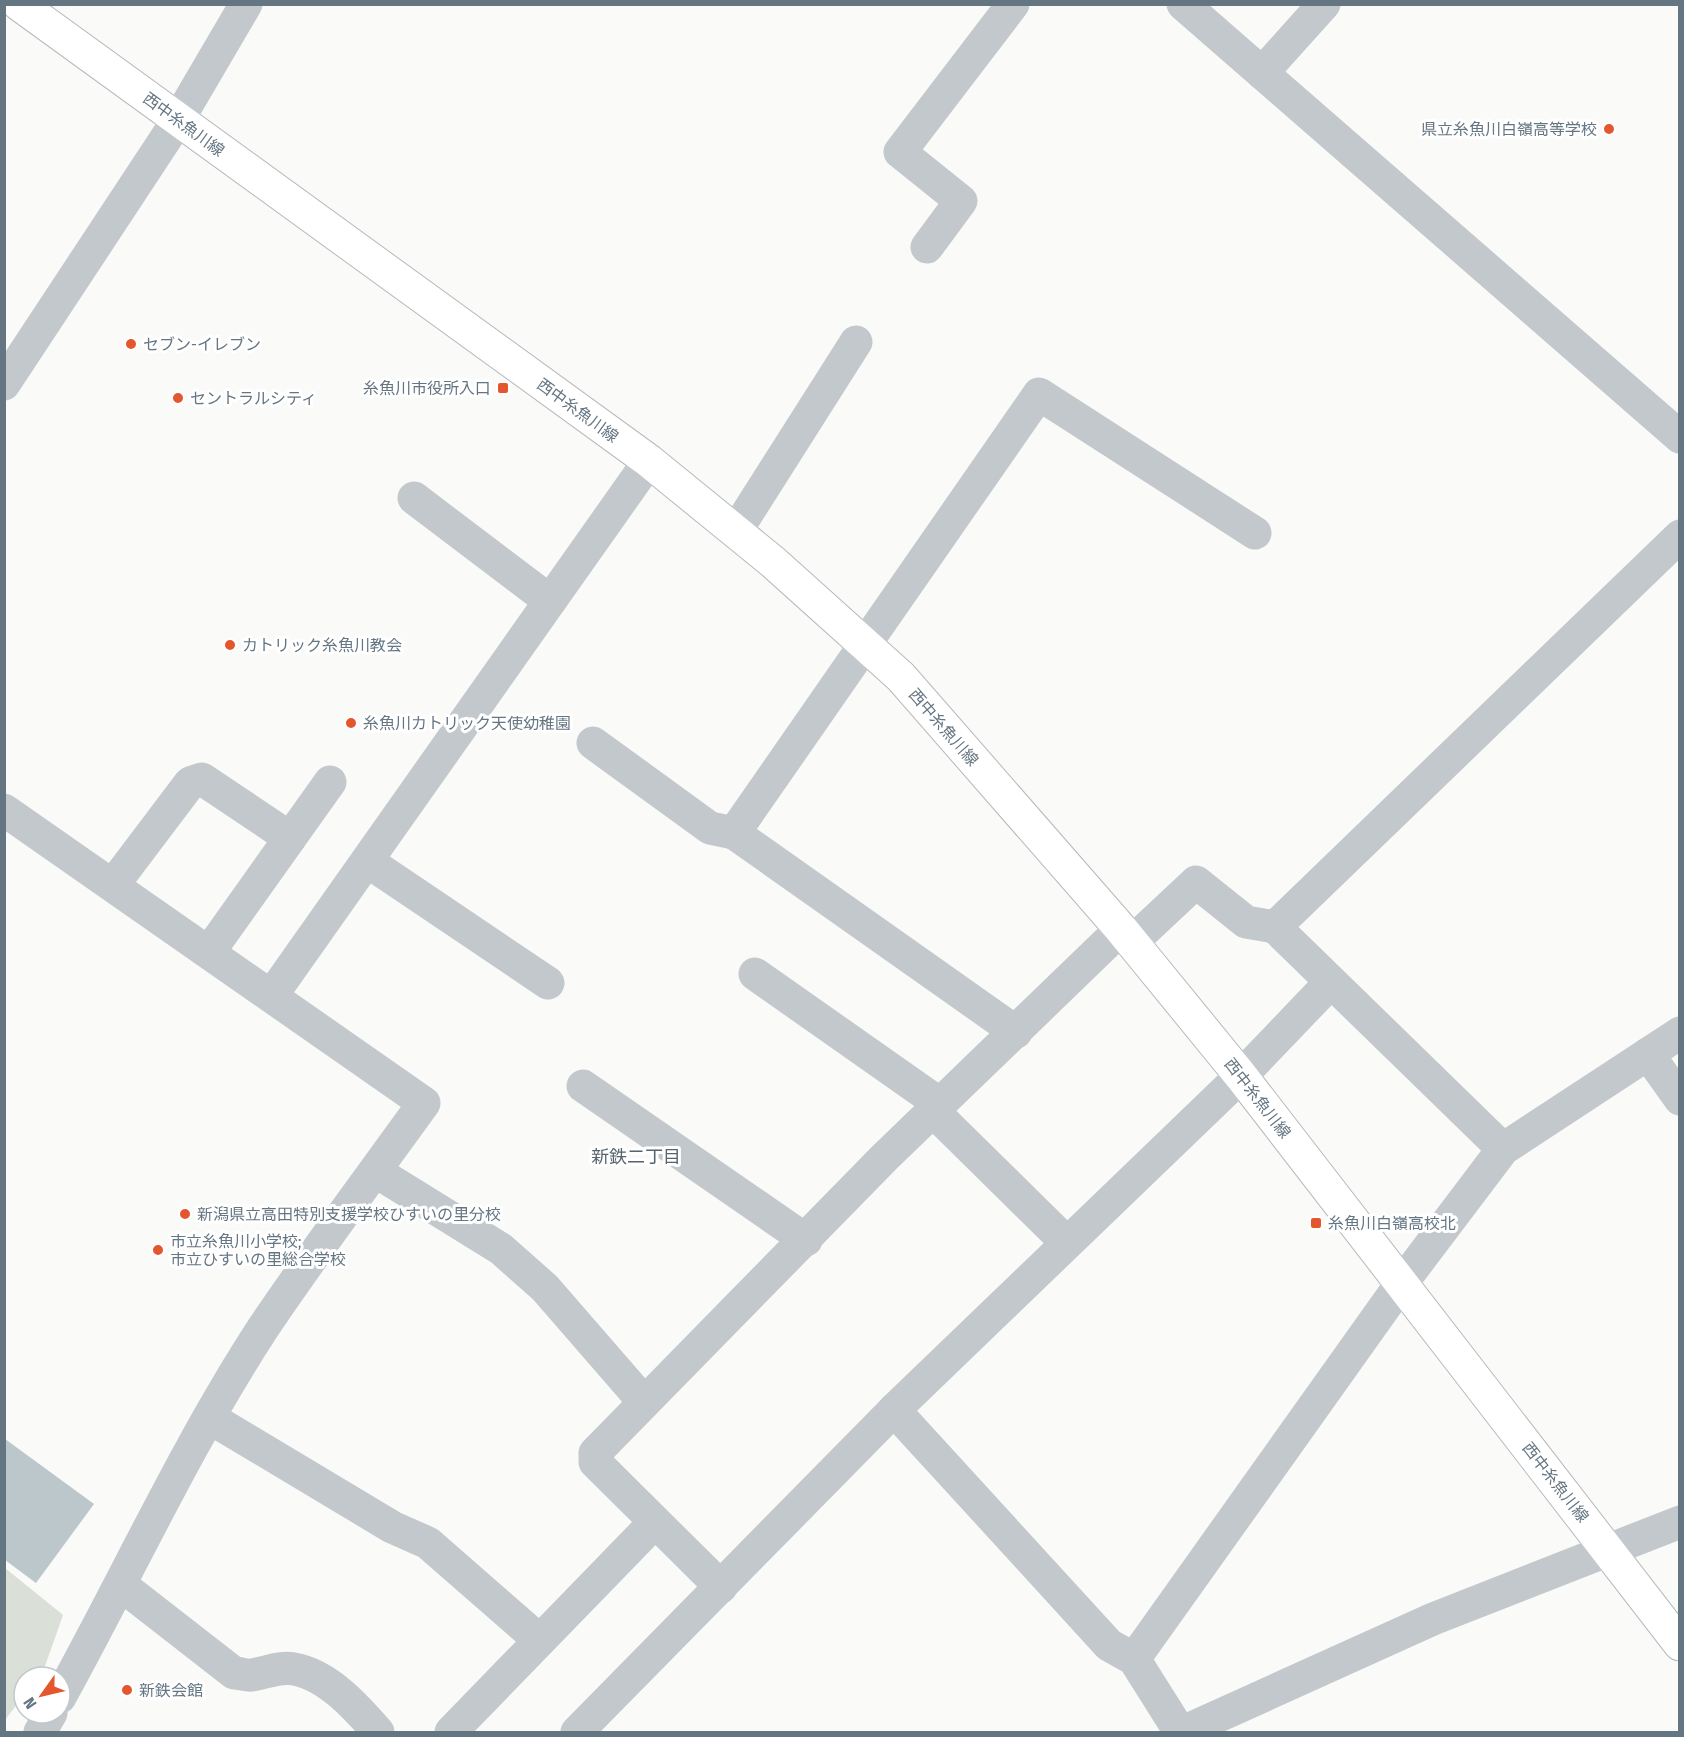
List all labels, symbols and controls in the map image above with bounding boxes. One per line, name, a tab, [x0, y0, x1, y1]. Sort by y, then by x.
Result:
street label: 西中糸魚川線	[139, 89, 228, 160]
place label: 県立糸魚川白嶺高等学校	[1421, 120, 1597, 139]
marker: 県立糸魚川白嶺高等学校	[1602, 122, 1616, 136]
place label: セブン-イレブン	[143, 335, 261, 354]
marker: セブン-イレブン	[124, 337, 138, 351]
street label: 西中糸魚川線	[533, 375, 622, 446]
place label: 糸魚川市役所入口	[363, 379, 491, 398]
marker: 糸魚川市役所入口	[496, 381, 510, 395]
place label: セントラルシティ	[190, 389, 317, 408]
marker: セントラルシティ	[171, 391, 185, 405]
place label: カトリック糸魚川教会	[242, 636, 402, 655]
marker: カトリック糸魚川教会	[223, 638, 237, 652]
street label: 西中糸魚川線	[905, 685, 982, 770]
place label: 糸魚川カトリック天使幼稚園	[363, 714, 571, 733]
marker: 糸魚川カトリック天使幼稚園	[344, 716, 358, 730]
street label: 西中糸魚川線	[1221, 1055, 1295, 1142]
district label: 新鉄二丁目	[591, 1146, 681, 1168]
place label: 新潟県立高田特別支援学校ひすいの里分校	[197, 1205, 501, 1224]
marker: 新潟県立高田特別支援学校ひすいの里分校	[178, 1207, 192, 1221]
place label: 糸魚川白嶺高校北	[1328, 1214, 1456, 1233]
marker: 糸魚川白嶺高校北	[1309, 1216, 1323, 1230]
place label: 市立糸魚川小学校; 市立ひすいの里総合学校	[170, 1232, 346, 1269]
marker: 市立糸魚川小学校; 市立ひすいの里総合学校	[151, 1243, 165, 1257]
street label: 西中糸魚川線	[1519, 1439, 1593, 1526]
north arrow	[12, 1665, 72, 1725]
place label: 新鉄会館	[139, 1681, 203, 1700]
marker: 新鉄会館	[120, 1683, 134, 1697]
text: N	[19, 1694, 41, 1712]

